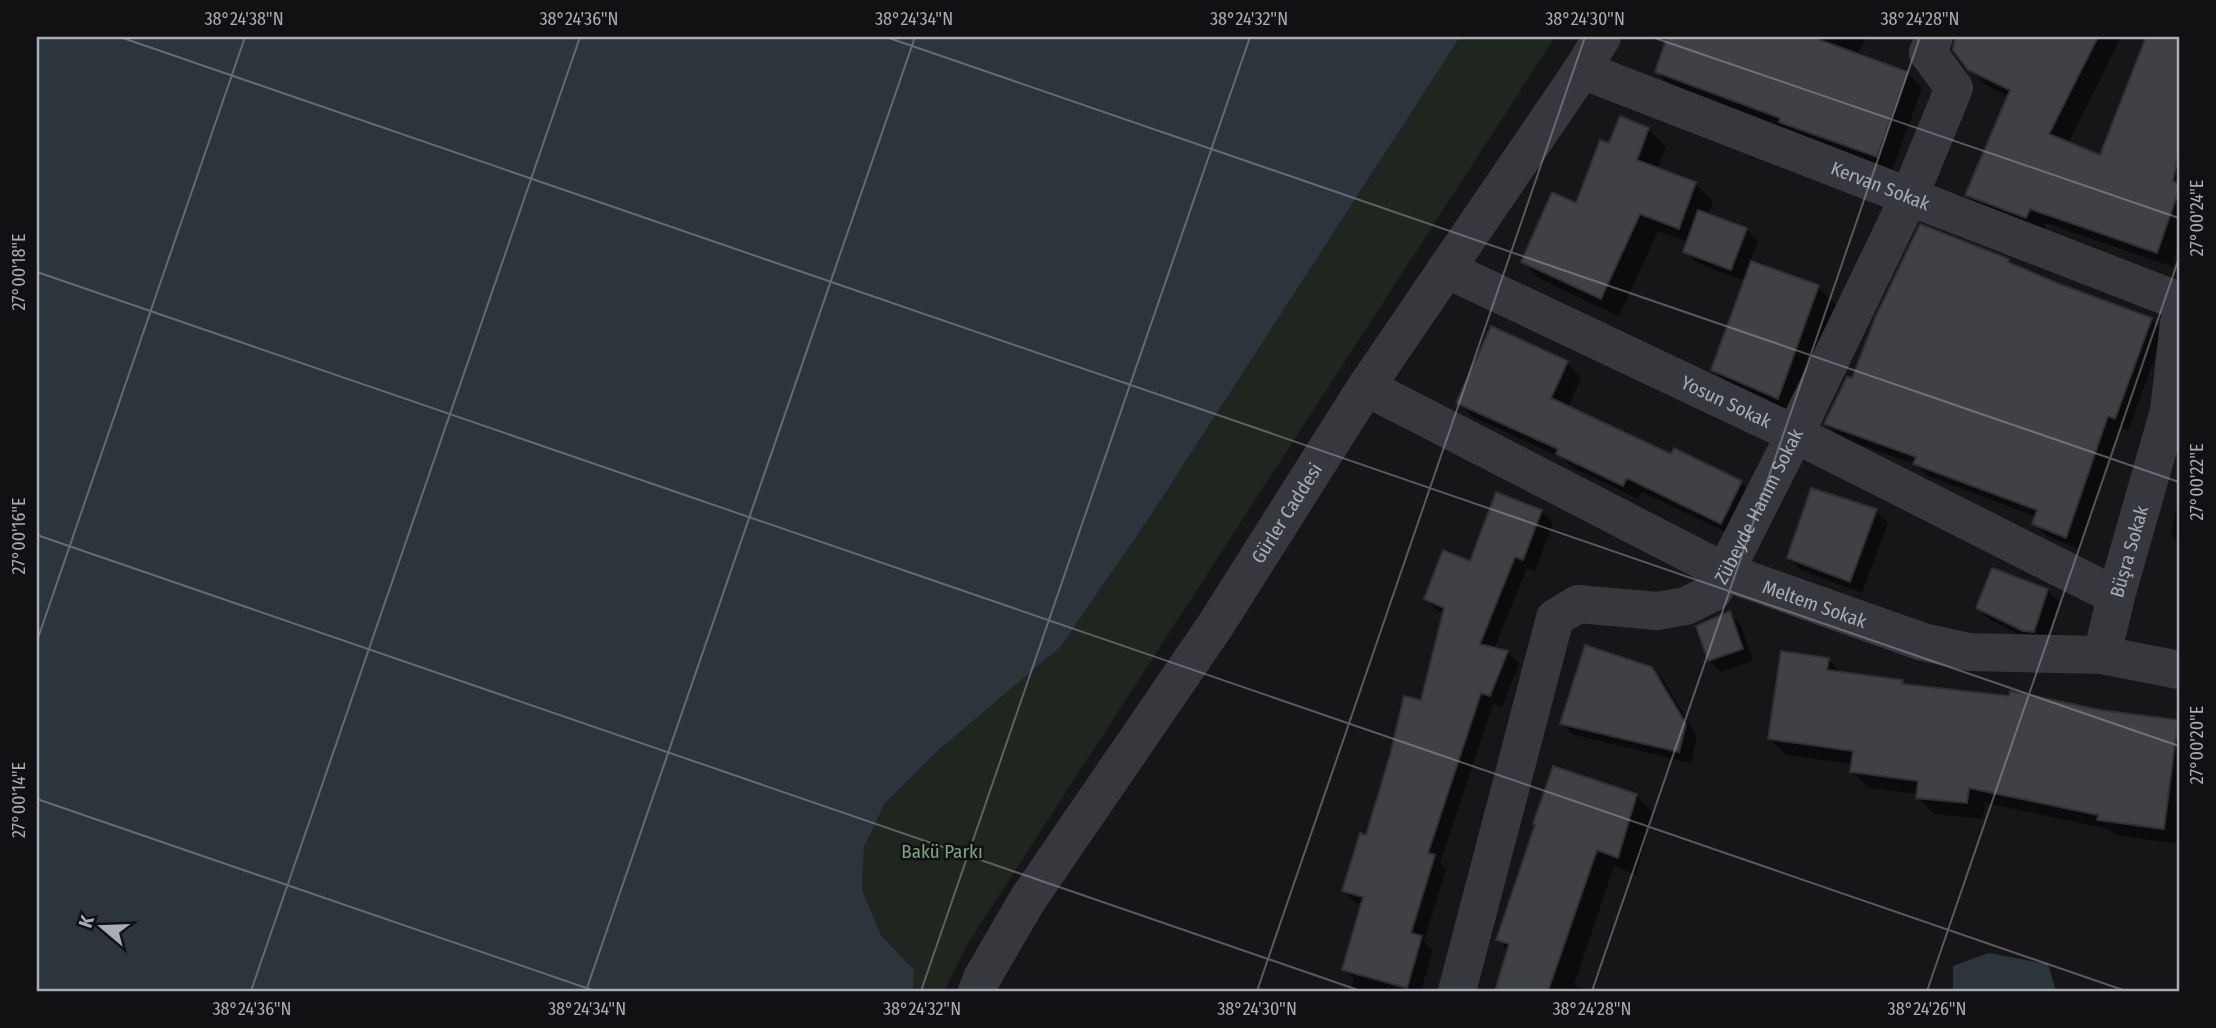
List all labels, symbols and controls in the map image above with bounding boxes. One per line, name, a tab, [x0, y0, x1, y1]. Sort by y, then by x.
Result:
text: 38°24'38"N	[204, 8, 284, 30]
text: 38°24'36"N	[539, 8, 619, 30]
text: 38°24'34"N	[875, 8, 953, 30]
text: 38°24'32"N	[1210, 8, 1288, 30]
text: 38°24'30"N	[1545, 8, 1625, 30]
text: 38°24'28"N	[1881, 8, 1959, 30]
street label: Kervan Sokak	[1828, 156, 1933, 215]
text: 27°00'24"E	[2186, 180, 2208, 256]
text: 27°00'18"E	[8, 234, 30, 310]
street label: Yosun Sokak	[1677, 371, 1775, 433]
street label: Zübeyde Hanım Sokak	[1709, 425, 1808, 588]
text: 27°00'22"E	[2186, 443, 2208, 521]
street label: Gürler Caddesi	[1247, 459, 1327, 568]
text: 27°00'16"E	[8, 498, 30, 574]
street label: Büşra Sokak	[2105, 503, 2153, 600]
street label: Meltem Sokak	[1760, 575, 1870, 633]
text: 27°00'20"E	[2186, 706, 2208, 784]
text: 27°00'14"E	[8, 762, 30, 838]
park label: Bakü Parkı	[901, 840, 983, 863]
north arrow	[66, 892, 136, 962]
text: K	[74, 912, 99, 931]
text: 38°24'36"N	[212, 998, 292, 1020]
text: 38°24'34"N	[548, 998, 626, 1020]
text: 38°24'32"N	[883, 998, 961, 1020]
text: 38°24'30"N	[1217, 998, 1297, 1020]
text: 38°24'28"N	[1553, 998, 1631, 1020]
text: 38°24'26"N	[1888, 998, 1966, 1020]

